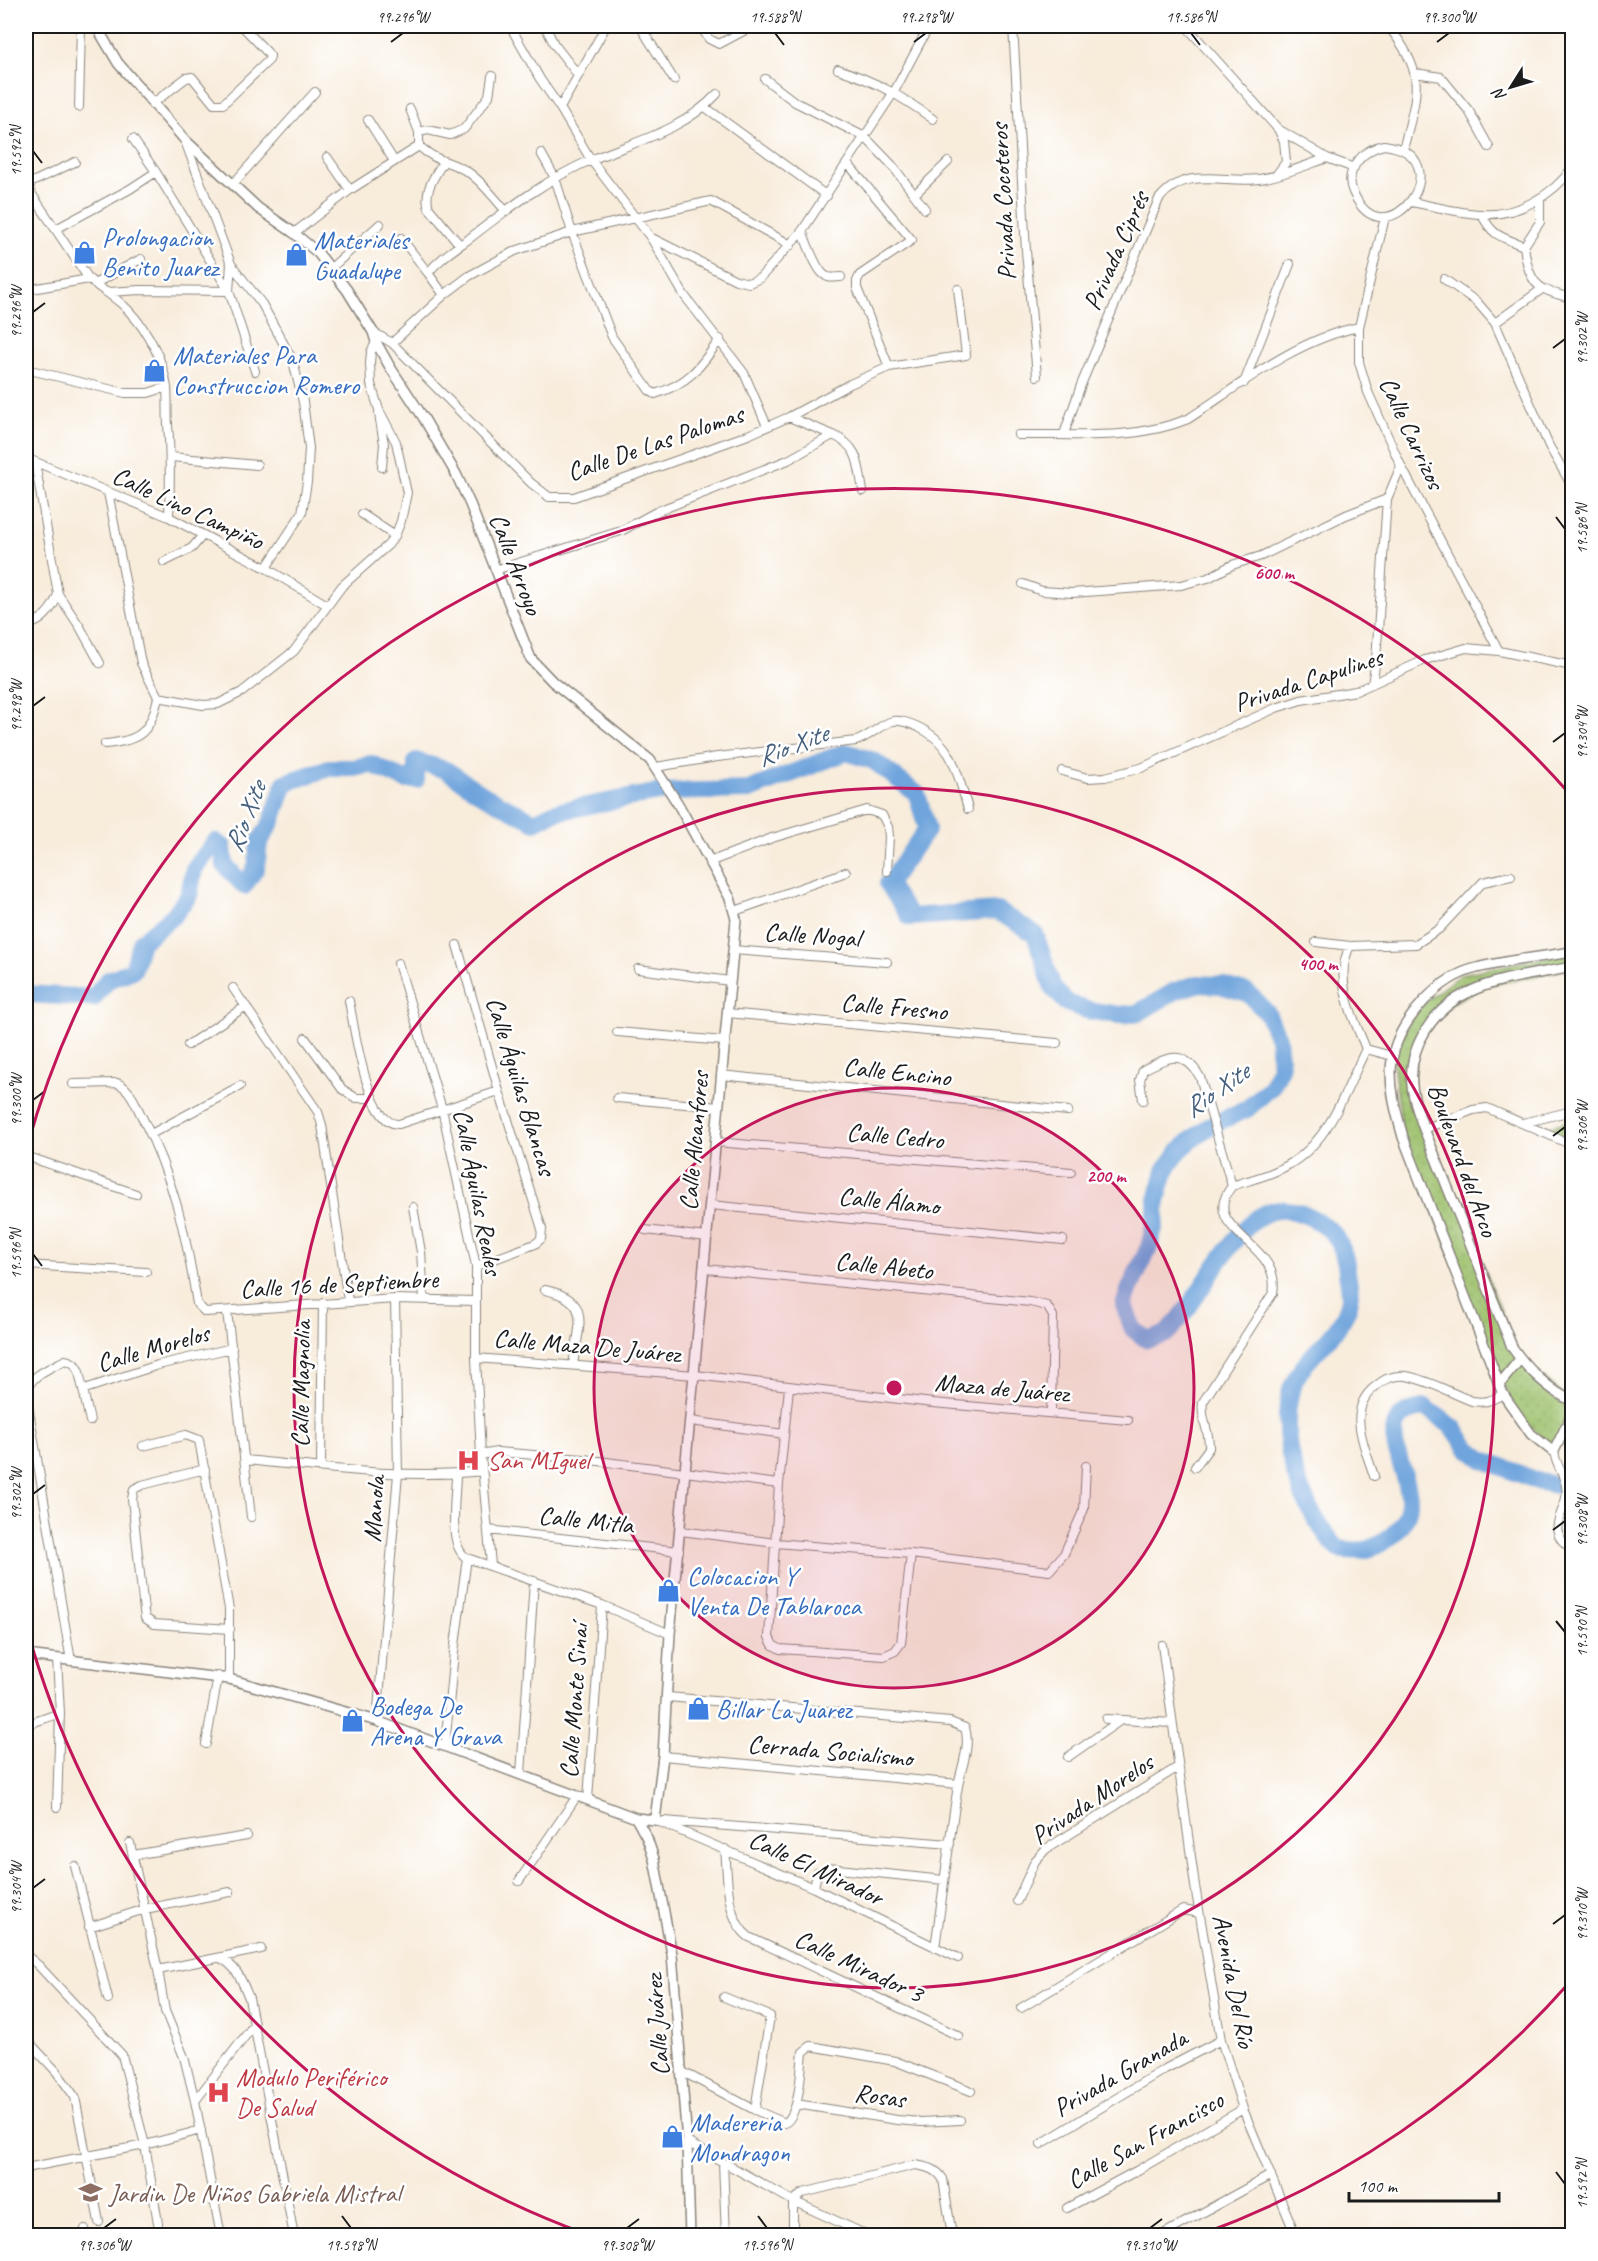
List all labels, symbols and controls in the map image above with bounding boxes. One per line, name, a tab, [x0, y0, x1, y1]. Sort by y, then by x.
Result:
text: 99.296°W	[377, 8, 432, 27]
text: 19.588°N	[750, 8, 803, 27]
text: 99.298°W	[900, 8, 955, 27]
text: 19.586°N	[1166, 8, 1219, 27]
text: 99.300°W	[1423, 8, 1478, 27]
north arrow	[1481, 57, 1541, 117]
text: N	[1487, 83, 1511, 105]
street label: Privada Cocoteros	[982, 121, 1024, 281]
text: 19.592°N	[7, 123, 26, 176]
street label: Privada Ciprés	[1075, 185, 1158, 315]
place label: Prolongacion Benito Juarez	[102, 221, 221, 284]
place label: Materiales Guadalupe	[314, 224, 411, 287]
shop icon: Prolongacion Benito Juarez	[71, 239, 97, 265]
shop icon: Materiales Guadalupe	[283, 242, 309, 268]
text: 99.296°W	[7, 283, 26, 338]
text: 99.302°W	[1573, 310, 1592, 365]
place label: Materiales Para Construccion Romero	[173, 339, 361, 402]
shop icon: Materiales Para Construccion Romero	[142, 357, 168, 383]
street label: Calle Carrizos	[1372, 372, 1453, 496]
street label: Calle De Las Palomas	[563, 397, 749, 489]
street label: Calle Lino Campiño	[107, 459, 271, 558]
text: 19.586°N	[1573, 501, 1592, 554]
street label: Calle Arroyo	[482, 509, 551, 621]
text: 600 m	[1254, 562, 1295, 584]
street label: Privada Capulines	[1230, 640, 1388, 719]
text: 99.298°W	[7, 677, 26, 732]
text: 99.304°W	[1573, 704, 1592, 759]
water label: Rio Xite	[752, 715, 836, 774]
water label: Rio Xite	[216, 773, 275, 857]
street label: Calle Nogal	[763, 915, 866, 955]
text: 400 m	[1299, 953, 1339, 975]
street label: Calle Fresno	[839, 986, 950, 1028]
street label: Calle Águilas Blancas	[478, 993, 564, 1181]
street label: Calle Encino	[842, 1050, 954, 1094]
water label: Rio Xite	[1177, 1053, 1259, 1125]
street label: Calle Alcanfores	[671, 1068, 717, 1212]
text: 99.300°W	[7, 1071, 26, 1126]
street label: Boulevard del Arco	[1420, 1079, 1507, 1243]
text: 99.306°W	[1573, 1098, 1592, 1153]
street label: Calle Águilas Reales	[446, 1106, 511, 1280]
street label: Calle Cedro	[845, 1115, 947, 1157]
text: 200 m	[1087, 1165, 1127, 1187]
street label: Calle Álamo	[837, 1179, 944, 1223]
text: 19.596°N	[7, 1226, 26, 1279]
street label: Calle Abeto	[834, 1244, 936, 1288]
street label: Calle 16 de Septiembre	[239, 1262, 440, 1306]
street label: Calle Morelos	[93, 1316, 215, 1380]
street label: Calle Magnolia	[283, 1318, 319, 1448]
street label: Calle Maza De Juárez	[492, 1321, 684, 1371]
street label: Maza de Juárez	[934, 1366, 1073, 1411]
centre of rings	[884, 1378, 904, 1398]
place label: San MIguel	[487, 1444, 594, 1477]
hospital icon: San MIguel	[456, 1447, 482, 1473]
text: 99.302°W	[7, 1465, 26, 1520]
street label: Manola	[355, 1473, 393, 1543]
text: 99.308°W	[1573, 1492, 1592, 1547]
street label: Calle Mitla	[537, 1499, 637, 1542]
place label: Colocacion Y Venta De Tablaroca	[687, 1560, 863, 1623]
shop icon: Colocacion Y Venta De Tablaroca	[656, 1578, 682, 1604]
text: 19.590°N	[1573, 1604, 1592, 1657]
street label: Calle Monte Sinaí	[552, 1618, 596, 1779]
place label: Bodega De Arena Y Grava	[370, 1690, 503, 1753]
place label: Billar La Juarez	[716, 1693, 854, 1726]
shop icon: Billar La Juarez	[685, 1696, 711, 1722]
shop icon: Bodega De Arena Y Grava	[339, 1708, 365, 1734]
street label: Cerrada Socialismo	[746, 1727, 917, 1775]
street label: Privada Morelos	[1024, 1745, 1161, 1852]
street label: Calle El Mirador	[744, 1823, 891, 1915]
text: 99.304°W	[7, 1859, 26, 1914]
text: 99.310°W	[1573, 1886, 1592, 1941]
street label: Avenida Del Río	[1205, 1911, 1263, 2052]
street label: Calle Mirador 3	[789, 1922, 931, 2011]
street label: Calle Juárez	[637, 1970, 677, 2077]
street label: Privada Granada	[1047, 2020, 1195, 2125]
place label: Modulo Periférico De Salud	[236, 2061, 389, 2124]
street label: Rosas	[852, 2076, 910, 2116]
hospital icon: Modulo Periférico De Salud	[205, 2079, 231, 2105]
street label: Calle San Francisco	[1061, 2082, 1231, 2197]
place label: Madereria Mondragon	[690, 2106, 790, 2169]
shop icon: Madereria Mondragon	[659, 2124, 685, 2150]
text: 19.592°N	[1573, 2156, 1592, 2209]
scale bar	[1349, 2165, 1499, 2203]
text: 100 m	[1358, 2175, 1399, 2197]
place label: Jardin De Niños Gabriela Mistral	[107, 2177, 405, 2210]
school or university icon: Jardin De Niños Gabriela Mistral	[78, 2180, 104, 2206]
text: 99.306°W	[78, 2236, 133, 2255]
text: 19.598°N	[326, 2236, 379, 2255]
text: 99.308°W	[601, 2236, 656, 2255]
text: 19.596°N	[742, 2236, 795, 2255]
text: 99.310°W	[1124, 2236, 1179, 2255]

